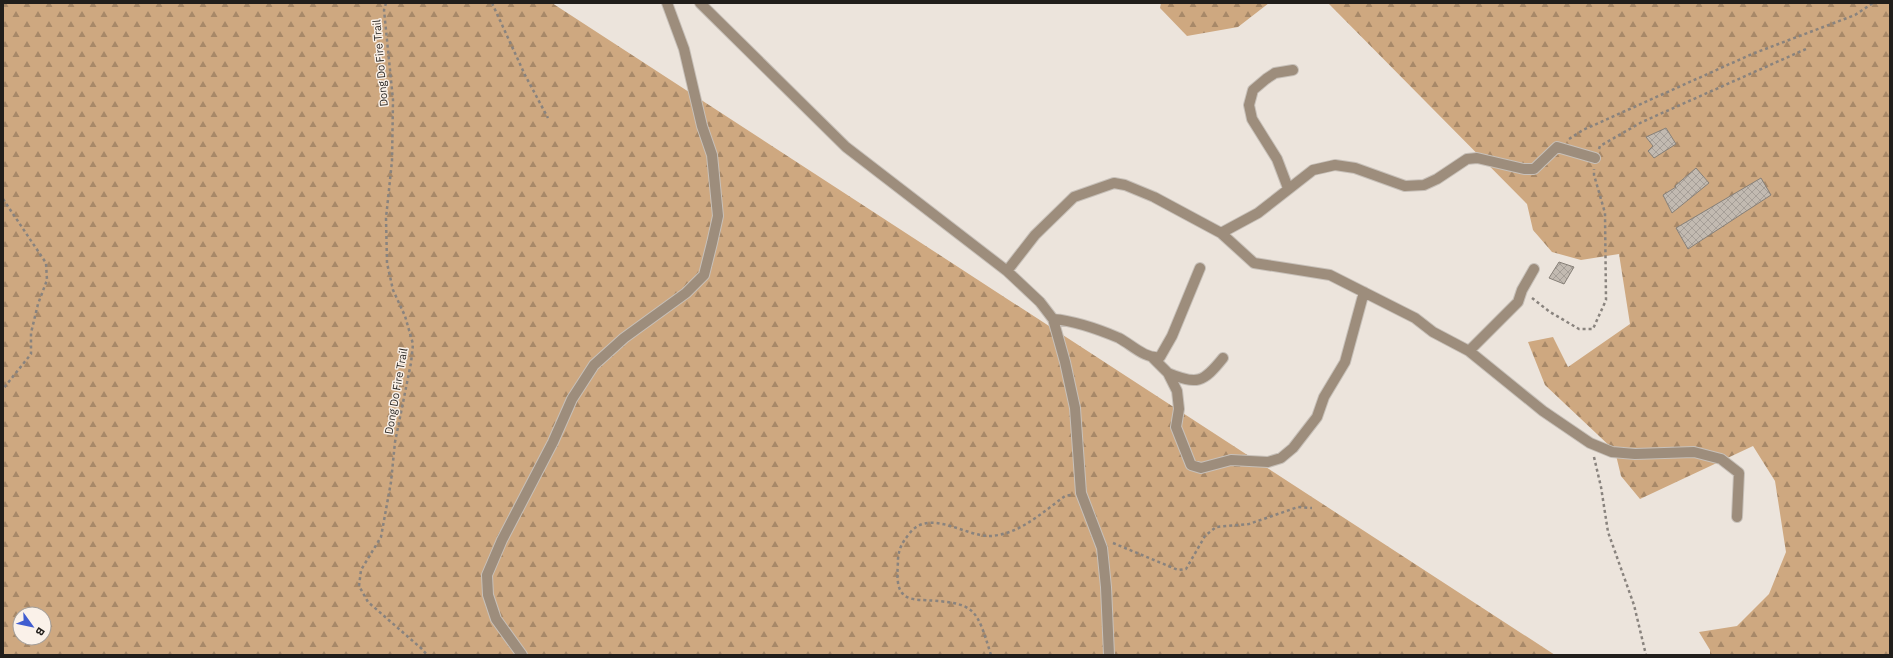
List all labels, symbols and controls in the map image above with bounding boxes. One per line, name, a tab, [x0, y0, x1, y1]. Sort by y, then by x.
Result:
street label: Dong Do Fire Trail	[369, 19, 391, 107]
street label: Dong Do Fire Trail	[382, 347, 410, 435]
north arrow	[12, 606, 52, 646]
text: B	[33, 625, 48, 638]

